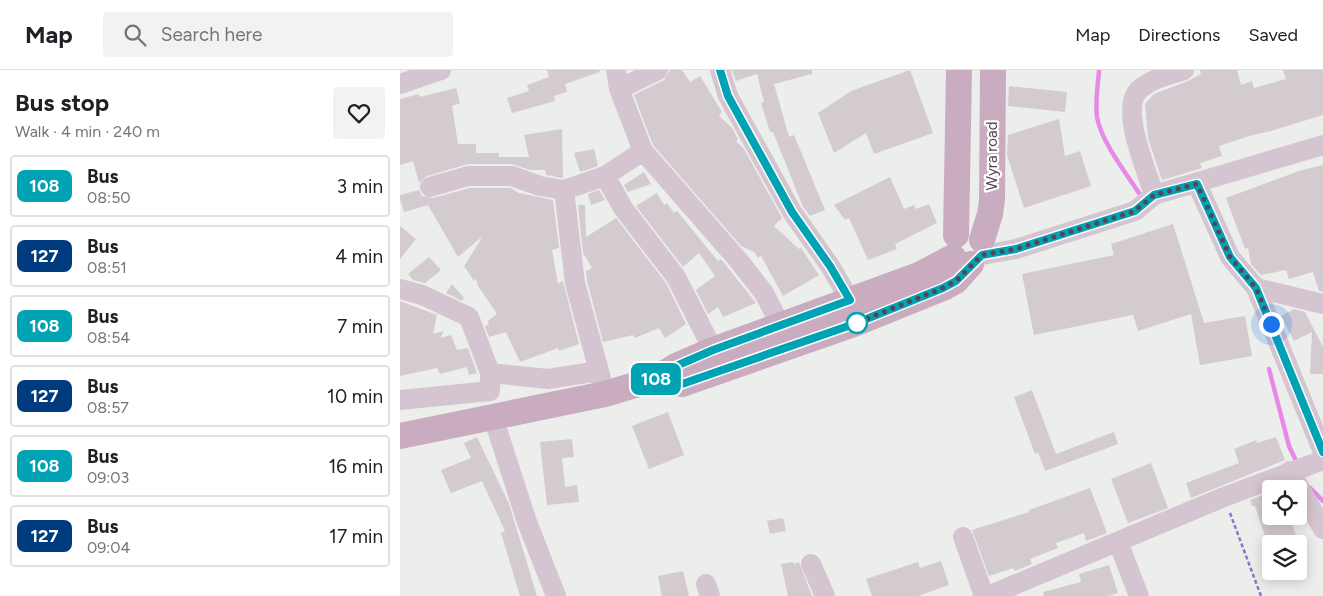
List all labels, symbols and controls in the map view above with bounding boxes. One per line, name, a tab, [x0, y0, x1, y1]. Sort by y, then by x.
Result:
search box	[103, 12, 453, 57]
text: Map	[25, 20, 73, 49]
icon: search	[121, 21, 149, 49]
text: Search here	[161, 23, 262, 46]
text: Map	[1075, 24, 1110, 46]
text: Directions	[1138, 24, 1220, 46]
text: Saved	[1248, 24, 1298, 46]
button: heart	[333, 87, 385, 139]
text: Bus stop	[15, 88, 109, 117]
text: Walk · 4 min · 240 m	[15, 122, 160, 141]
street label: Wyra road	[983, 122, 1001, 190]
text: Bus	[87, 165, 118, 188]
text: 108	[29, 175, 60, 197]
text: 3 min	[337, 175, 383, 198]
text: 08:50	[87, 188, 131, 207]
text: Bus	[87, 235, 118, 258]
text: 127	[30, 245, 59, 267]
text: 4 min	[335, 245, 383, 268]
text: 08:51	[87, 258, 127, 277]
text: Bus	[87, 305, 118, 328]
unlabelled marker	[846, 312, 868, 334]
your location	[1259, 312, 1284, 337]
text: 108	[29, 315, 60, 337]
text: 7 min	[337, 315, 383, 338]
text: 08:54	[87, 328, 130, 347]
line badge: 108	[627, 363, 685, 395]
text: 108	[641, 368, 671, 390]
text: Bus	[87, 375, 118, 398]
text: 127	[30, 385, 59, 407]
text: 10 min	[327, 385, 383, 408]
text: 08:57	[87, 398, 129, 417]
text: Bus	[87, 445, 118, 468]
text: 108	[29, 455, 60, 477]
text: 16 min	[329, 455, 383, 478]
text: 09:03	[87, 468, 129, 487]
map controls	[1262, 480, 1307, 580]
button: locate	[1262, 480, 1307, 525]
text: Bus	[87, 515, 118, 538]
text: 127	[30, 525, 59, 547]
text: 17 min	[329, 525, 383, 548]
button: layers	[1262, 535, 1307, 580]
text: 09:04	[87, 538, 131, 557]

